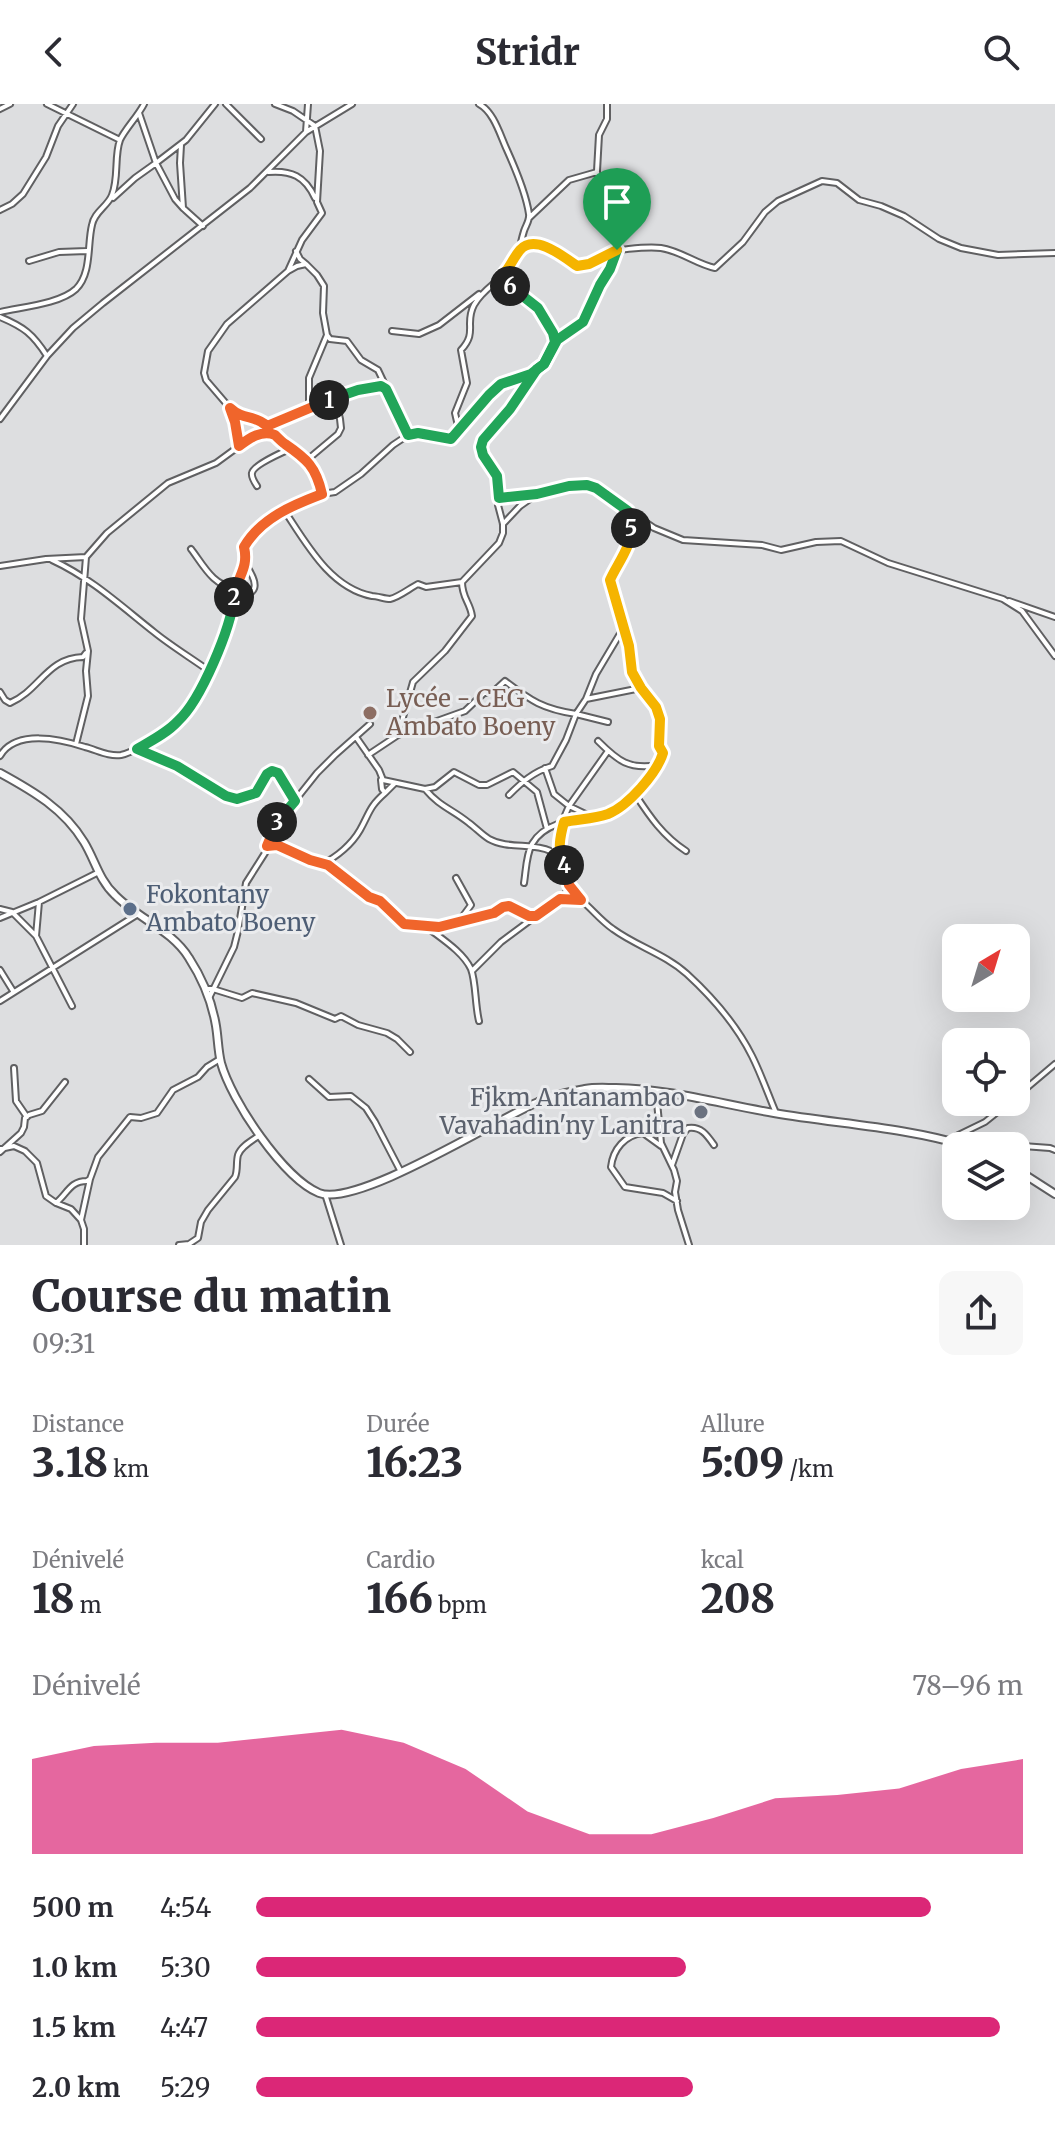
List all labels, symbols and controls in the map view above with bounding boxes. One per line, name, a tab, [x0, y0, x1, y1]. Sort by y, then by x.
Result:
icon: back	[32, 30, 76, 74]
text: Stridr	[475, 30, 580, 75]
icon: search	[979, 30, 1023, 74]
pin	[583, 168, 651, 250]
icon: arrive	[595, 180, 639, 224]
pin: 6	[490, 266, 530, 306]
text: 6	[503, 272, 517, 300]
pin: 1	[309, 380, 349, 420]
text: 1	[324, 386, 334, 414]
pin: 5	[611, 508, 651, 548]
text: 5	[625, 514, 637, 542]
pin: 2	[214, 577, 254, 617]
text: 2	[228, 583, 240, 611]
place label: Lycée - CEG Ambato Boeny	[385, 683, 556, 742]
marker: Lycée - CEG Ambato Boeny	[361, 704, 379, 722]
pin: 3	[257, 802, 297, 842]
text: 3	[271, 808, 283, 836]
pin: 4	[544, 845, 584, 885]
text: 4	[557, 851, 571, 879]
place label: Fokontany Ambato Boeny	[145, 879, 316, 938]
marker: Fokontany Ambato Boeny	[121, 900, 139, 918]
north arrow	[942, 924, 1030, 1012]
map controls	[942, 924, 1030, 1220]
button: locate	[942, 1028, 1030, 1116]
place label: Fjkm Antanambao Vavahadin'ny Lanitra	[439, 1082, 685, 1141]
marker: Fjkm Antanambao Vavahadin'ny Lanitra	[692, 1103, 710, 1121]
button: layers	[942, 1132, 1030, 1220]
text: Course du matin	[32, 1269, 391, 1324]
button: share	[939, 1271, 1023, 1355]
text: 09:31	[32, 1327, 95, 1360]
text: Distance	[32, 1410, 124, 1438]
text: Durée	[366, 1410, 430, 1438]
text: Allure	[701, 1410, 764, 1438]
text: 3.18	[32, 1438, 108, 1488]
text: 16:23	[366, 1438, 463, 1488]
text: 5:09	[701, 1438, 784, 1488]
text: km	[108, 1455, 149, 1483]
text: /km	[784, 1455, 834, 1483]
text: Dénivelé	[32, 1546, 124, 1574]
text: Cardio	[366, 1546, 435, 1574]
text: kcal	[701, 1546, 744, 1574]
text: 18	[32, 1574, 75, 1624]
text: 166	[366, 1574, 433, 1624]
text: 208	[701, 1574, 775, 1624]
text: m	[75, 1591, 102, 1619]
text: bpm	[433, 1591, 487, 1619]
text: Dénivelé	[32, 1669, 141, 1702]
text: 78–96 m	[912, 1669, 1023, 1702]
text: 500 m	[32, 1891, 114, 1924]
text: 4:54	[160, 1891, 211, 1924]
text: 1.0 km	[32, 1951, 117, 1984]
text: 5:30	[160, 1951, 211, 1984]
text: 1.5 km	[32, 2011, 116, 2044]
text: 4:47	[160, 2011, 208, 2044]
text: 2.0 km	[32, 2071, 120, 2104]
text: 5:29	[160, 2071, 210, 2104]

